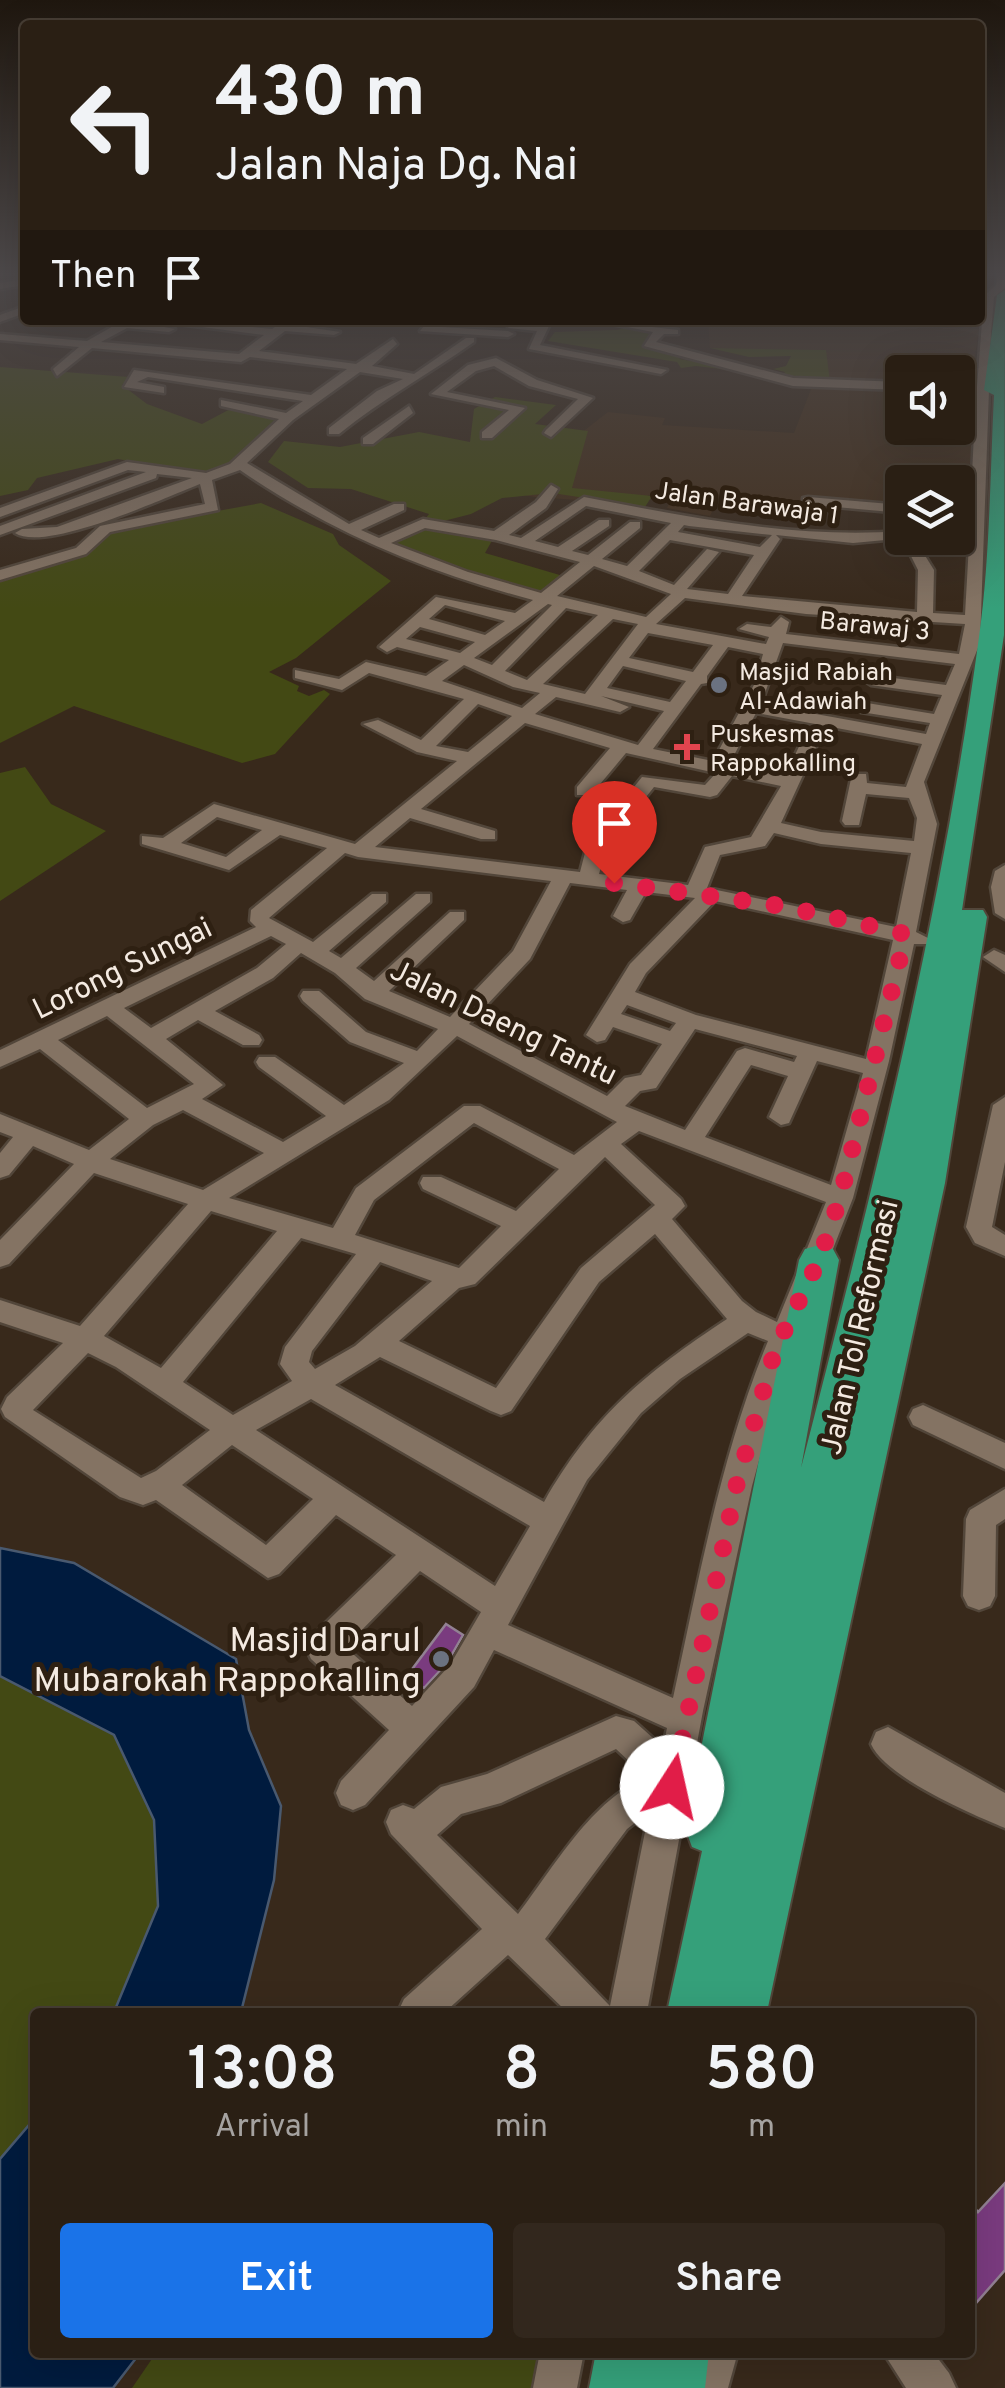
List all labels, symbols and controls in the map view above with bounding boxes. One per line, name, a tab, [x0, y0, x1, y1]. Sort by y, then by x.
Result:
text: 430 m	[215, 52, 426, 141]
icon: left	[50, 60, 180, 190]
text: Jalan Naja Dg. Nai	[215, 139, 578, 196]
icon: arrive	[156, 250, 211, 305]
text: Then	[50, 253, 136, 302]
map controls	[885, 355, 975, 555]
button: sound	[885, 355, 975, 445]
button: layers	[885, 465, 975, 555]
street label: Jalan Barawaja 1	[653, 476, 841, 534]
street label: Barawaj 3	[818, 606, 932, 650]
place label: Masjid Rabiah Al-Adawiah	[739, 658, 893, 719]
marker: Masjid Rabiah Al-Adawiah	[708, 674, 730, 696]
place label: Puskesmas Rappokalling	[710, 720, 856, 781]
marker: Puskesmas Rappokalling	[674, 734, 700, 760]
pin	[572, 781, 657, 884]
icon: arrive	[587, 796, 642, 851]
street label: Lorong Sungai	[27, 911, 219, 1030]
street label: Jalan Daeng Tantu	[383, 953, 623, 1095]
street label: Jalan Tol Reformasi	[814, 1196, 909, 1459]
place label: Masjid Darul Mubarokah Rappokalling	[33, 1620, 421, 1704]
marker: Masjid Darul Mubarokah Rappokalling	[430, 1648, 452, 1670]
position arrow	[620, 1735, 724, 1839]
text: 13:08	[187, 2035, 337, 2111]
text: 8	[503, 2035, 540, 2111]
text: 580	[705, 2035, 818, 2111]
text: Arrival	[215, 2108, 310, 2148]
text: min	[495, 2108, 548, 2148]
text: m	[748, 2108, 775, 2148]
button: Exit	[60, 2223, 493, 2338]
button: Share	[513, 2223, 945, 2338]

